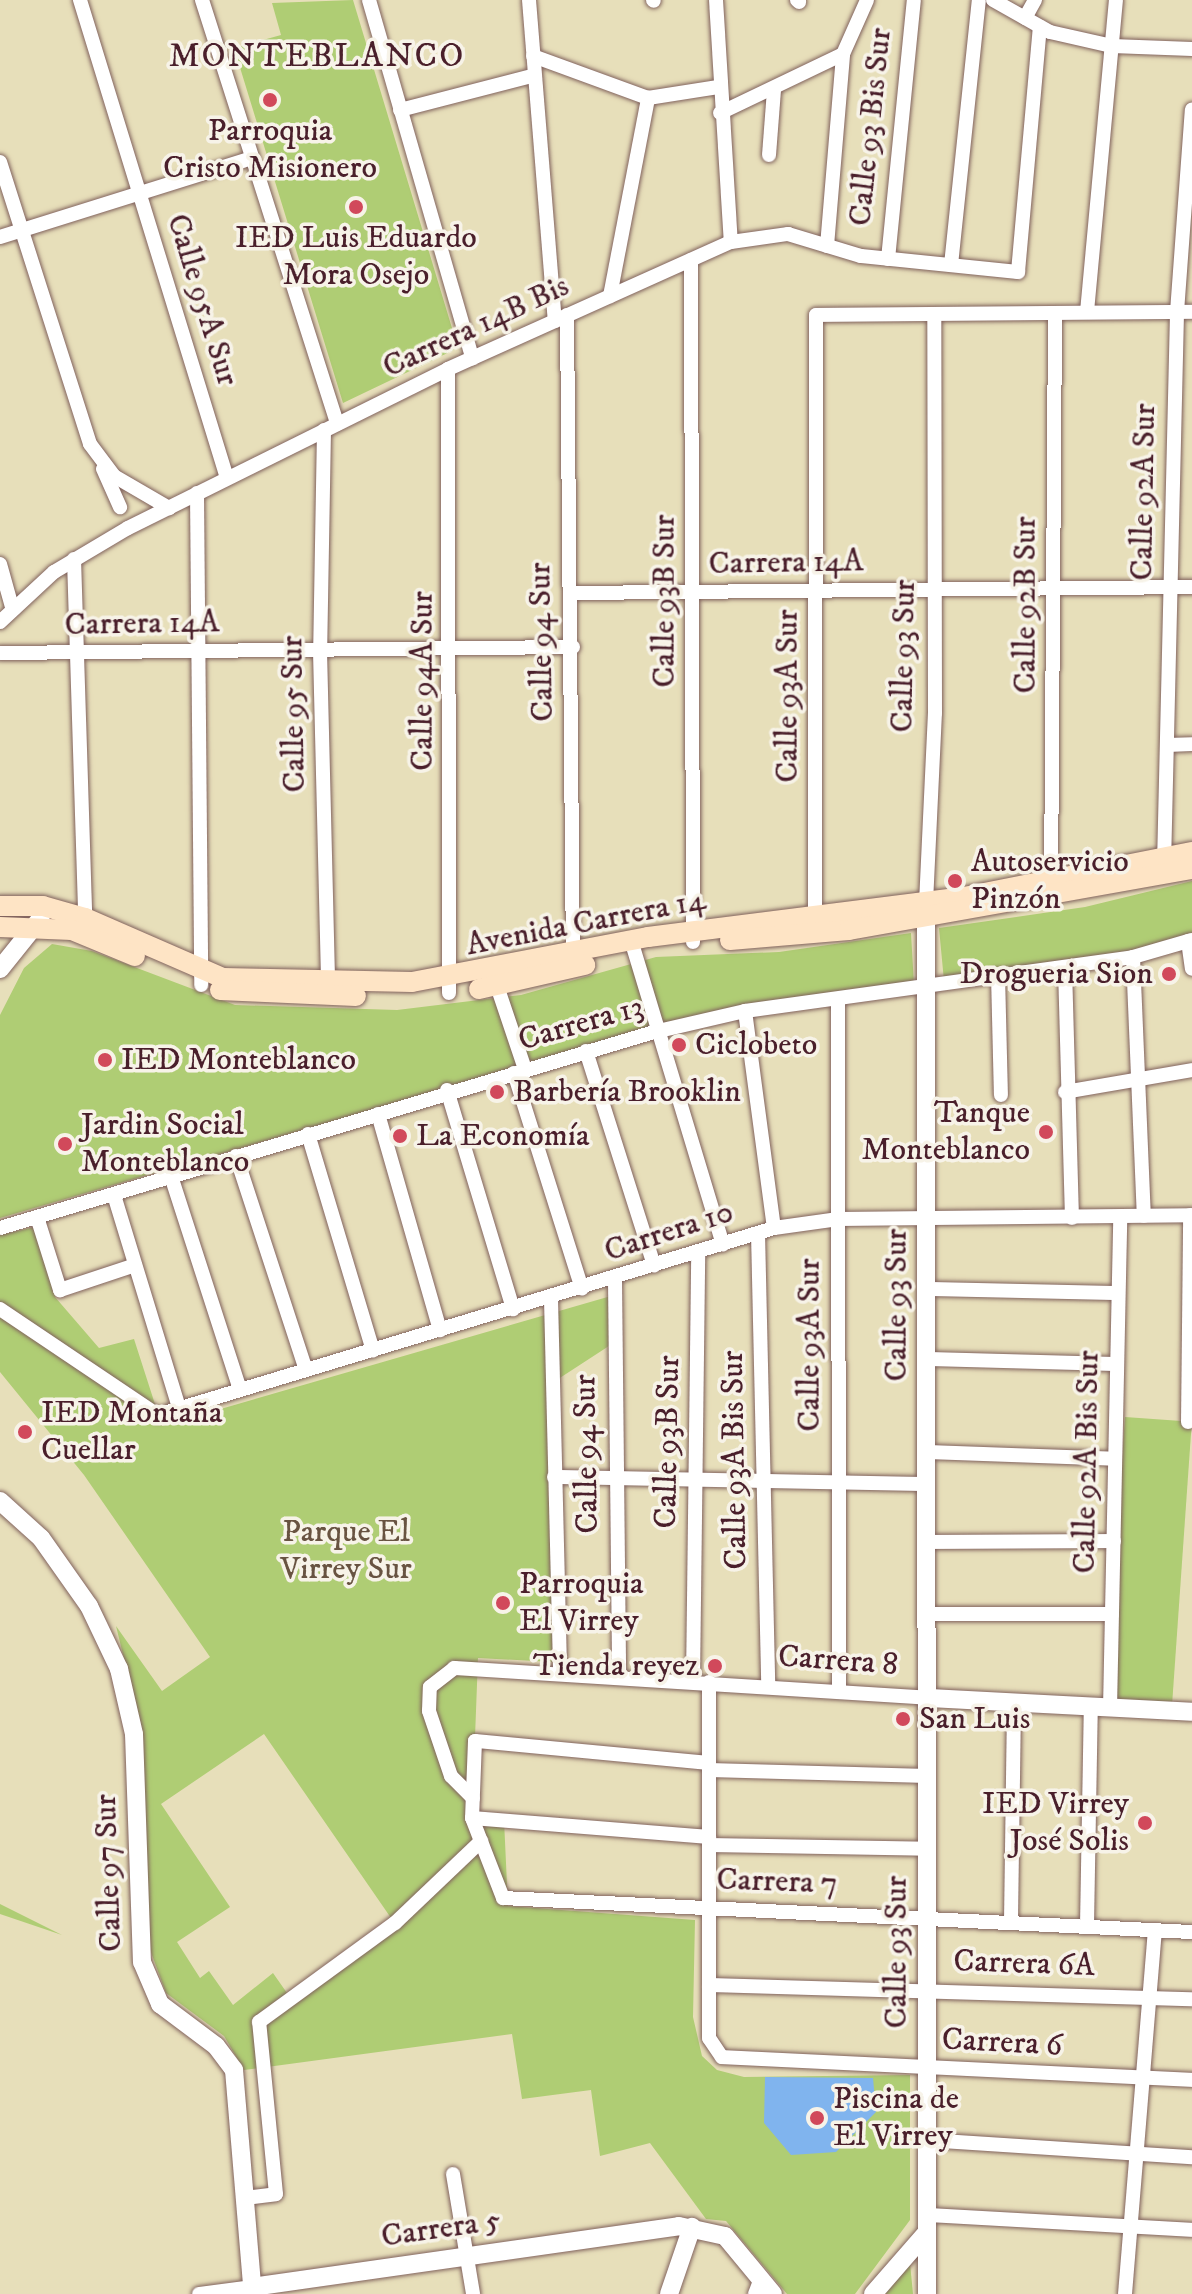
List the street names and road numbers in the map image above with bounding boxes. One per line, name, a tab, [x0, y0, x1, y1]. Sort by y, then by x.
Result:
street label: Calle 93 Bis Sur	[842, 26, 900, 228]
street label: Calle 95A Sur	[158, 210, 246, 390]
street label: Carrera 14B Bis	[377, 267, 575, 387]
street label: Calle 92A Sur	[1123, 403, 1165, 581]
street label: Calle 93B Sur	[646, 514, 684, 688]
street label: Calle 92B Sur	[1007, 516, 1045, 694]
street label: Carrera 14A	[708, 542, 864, 584]
street label: Calle 94 Sur	[521, 562, 563, 722]
street label: Calle 93 Sur	[883, 579, 925, 733]
street label: Calle 94A Sur	[404, 591, 442, 771]
street label: Carrera 14A	[64, 603, 220, 645]
street label: Calle 93A Sur	[769, 609, 807, 783]
street label: Calle 95 Sur	[273, 635, 315, 793]
street label: Avenida Carrera 14	[463, 881, 709, 965]
street label: Carrera 13	[514, 988, 648, 1060]
street label: Carrera 10	[600, 1193, 738, 1271]
street label: Calle 93 Sur	[878, 1228, 916, 1382]
street label: Calle 93A Sur	[791, 1258, 829, 1432]
street label: Calle 93A Bis Sur	[714, 1350, 756, 1570]
street label: Calle 92A Bis Sur	[1066, 1350, 1108, 1574]
street label: Calle 93B Sur	[647, 1355, 689, 1529]
street label: Calle 94 Sur	[566, 1374, 608, 1534]
street label: Carrera 8	[777, 1638, 899, 1684]
street label: Calle 97 Sur	[87, 1793, 131, 1953]
street label: Carrera 7	[716, 1861, 838, 1903]
street label: Calle 93 Sur	[878, 1876, 916, 2028]
street label: Carrera 6A	[953, 1942, 1095, 1986]
street label: Carrera 6	[941, 2021, 1063, 2065]
street label: Carrera 5	[379, 2202, 503, 2256]

